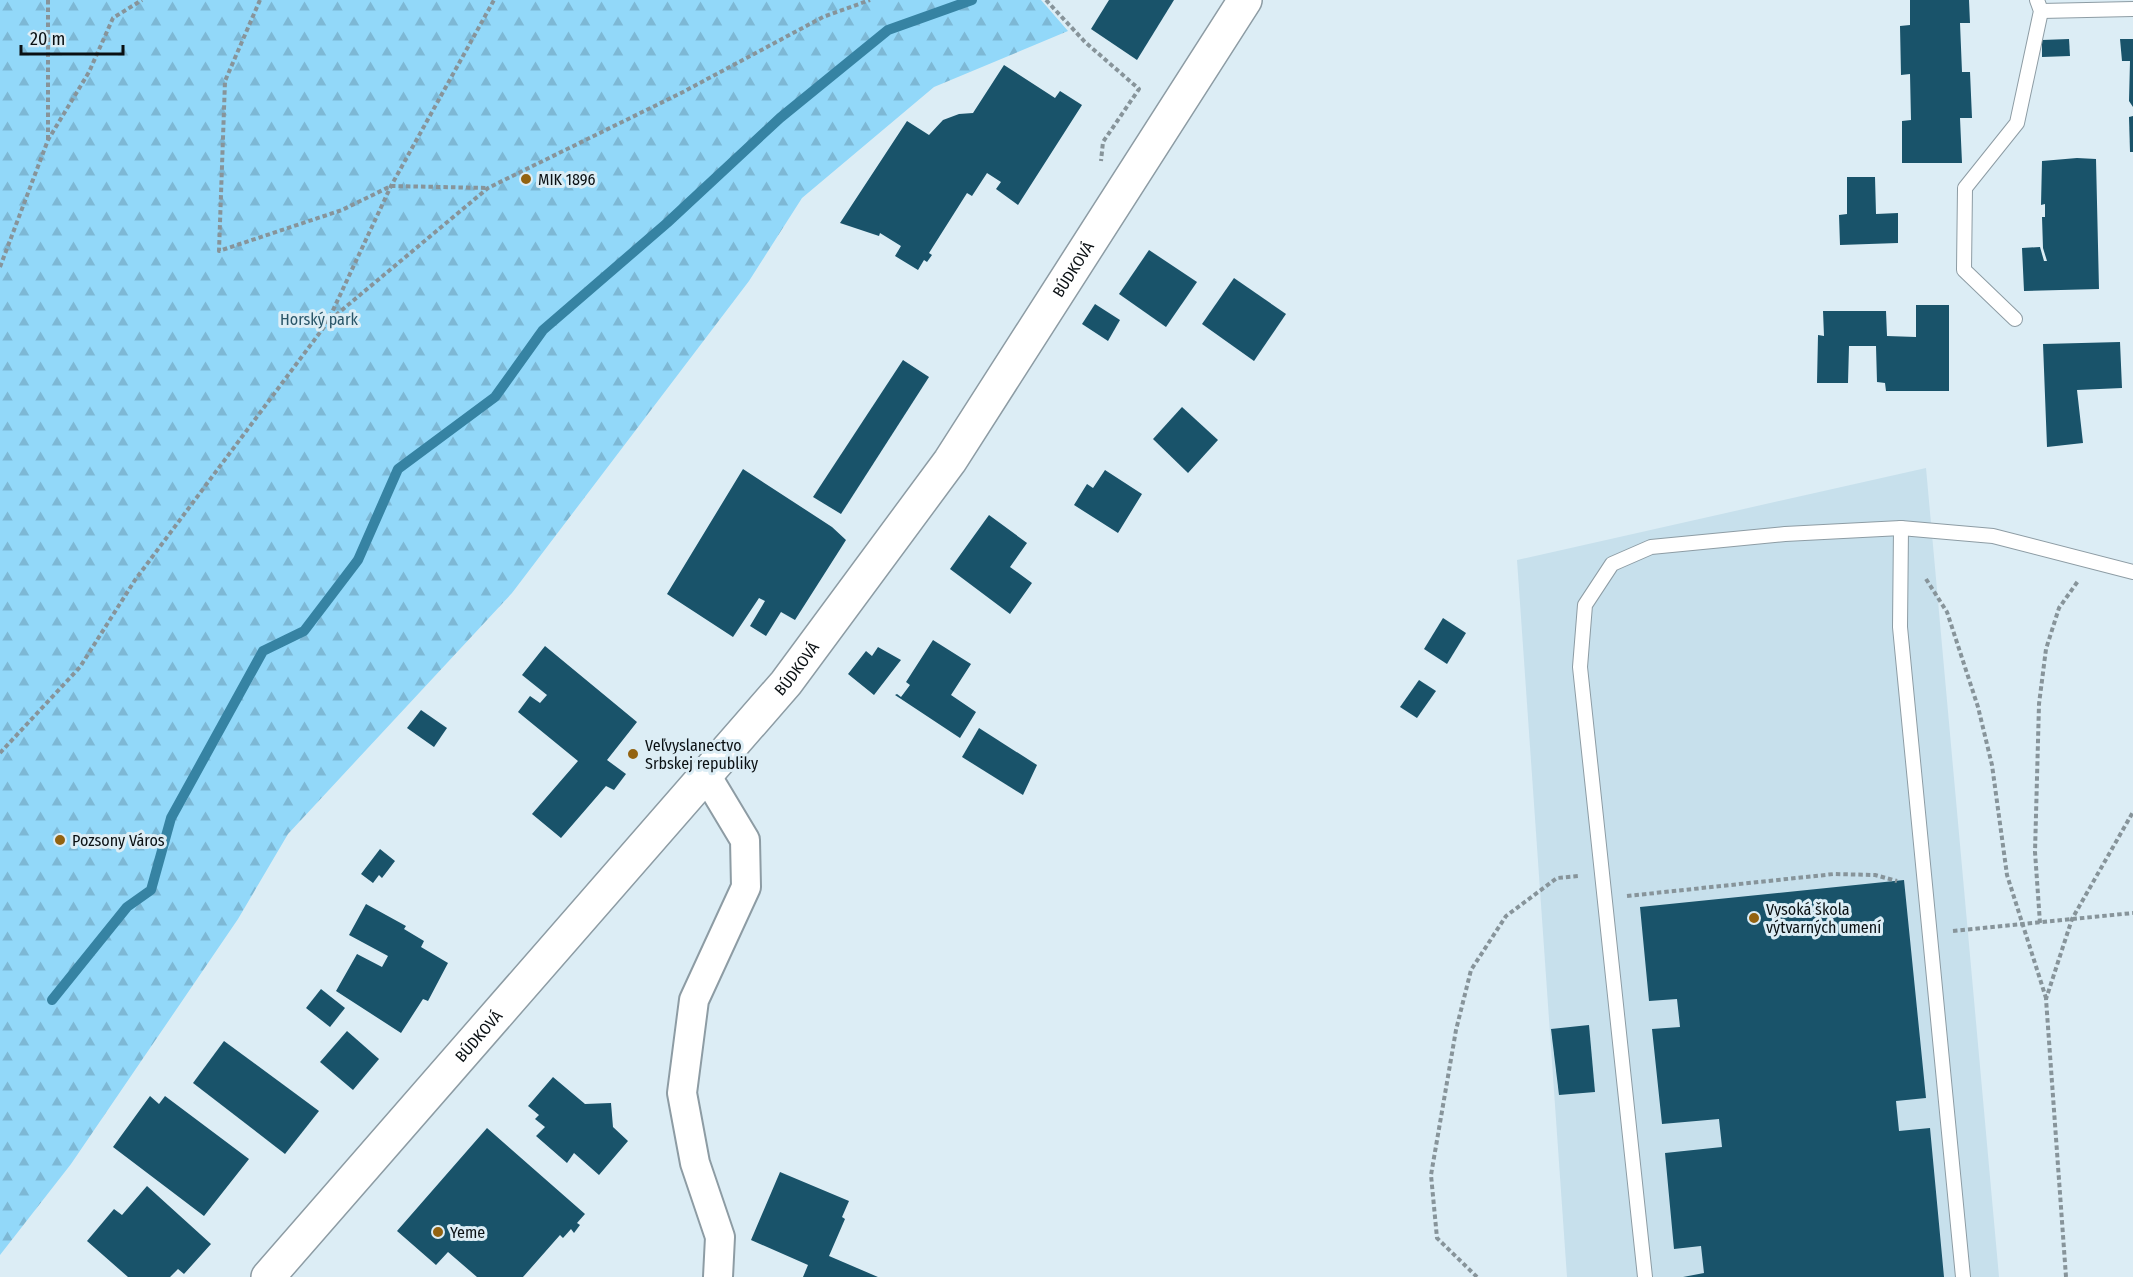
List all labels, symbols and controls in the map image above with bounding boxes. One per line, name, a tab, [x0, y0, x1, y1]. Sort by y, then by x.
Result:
scale bar	[21, 18, 123, 56]
text: 20 m	[30, 28, 65, 50]
place label: MIK 1896	[538, 170, 596, 189]
marker: MIK 1896	[519, 172, 533, 186]
street label: BÚDKOVÁ	[1048, 237, 1098, 300]
park label: Horský park	[280, 310, 358, 329]
street label: BÚDKOVÁ	[770, 638, 823, 699]
place label: Veľvyslanectvo Srbskej republiky	[645, 736, 759, 773]
marker: Veľvyslanectvo Srbskej republiky	[626, 747, 640, 761]
place label: Pozsony Város	[72, 831, 165, 850]
marker: Pozsony Város	[53, 833, 67, 847]
place label: Vysoká škola výtvarných umení	[1766, 900, 1881, 937]
marker: Vysoká škola výtvarných umení	[1747, 911, 1761, 925]
street label: BÚDKOVÁ	[451, 1006, 506, 1065]
place label: Yeme	[450, 1223, 485, 1242]
marker: Yeme	[431, 1225, 445, 1239]

